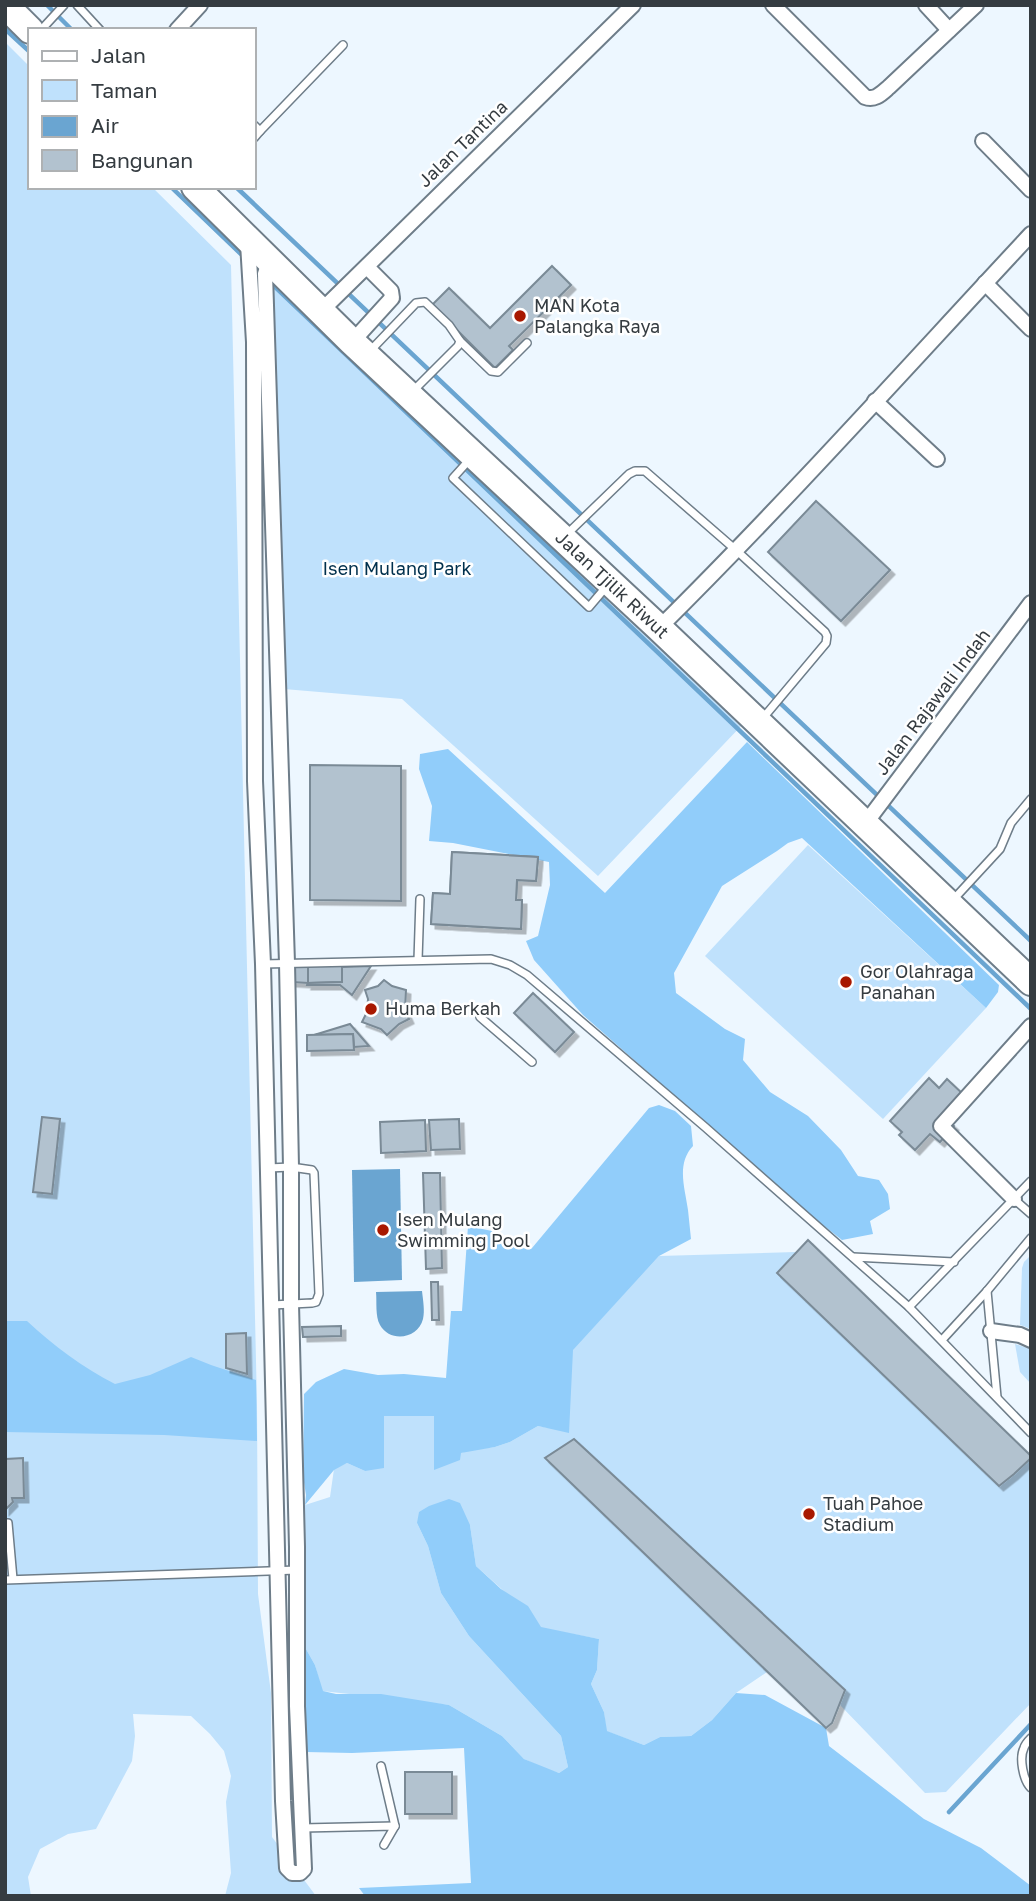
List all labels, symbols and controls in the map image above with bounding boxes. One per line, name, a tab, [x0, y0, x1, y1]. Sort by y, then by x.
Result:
legend	[28, 28, 256, 189]
text: Jalan	[91, 42, 146, 68]
text: Taman	[91, 77, 157, 103]
street label: Jalan Tantina	[413, 95, 511, 191]
text: Air	[91, 112, 119, 138]
text: Bangunan	[91, 147, 193, 173]
place label: MAN Kota Palangka Raya	[534, 294, 660, 337]
marker: MAN Kota Palangka Raya	[512, 308, 528, 324]
street label: Jalan Tjilik Riwut	[551, 526, 674, 643]
park label: Isen Mulang Park	[322, 557, 472, 579]
street label: Jalan Rajawali Indah	[870, 624, 994, 779]
place label: Gor Olahraga Panahan	[860, 960, 974, 1003]
marker: Gor Olahraga Panahan	[838, 974, 854, 990]
place label: Huma Berkah	[385, 997, 501, 1019]
marker: Huma Berkah	[363, 1001, 379, 1017]
place label: Isen Mulang Swimming Pool	[397, 1208, 530, 1251]
marker: Isen Mulang Swimming Pool	[375, 1222, 391, 1238]
place label: Tuah Pahoe Stadium	[823, 1492, 923, 1535]
marker: Tuah Pahoe Stadium	[801, 1506, 817, 1522]

